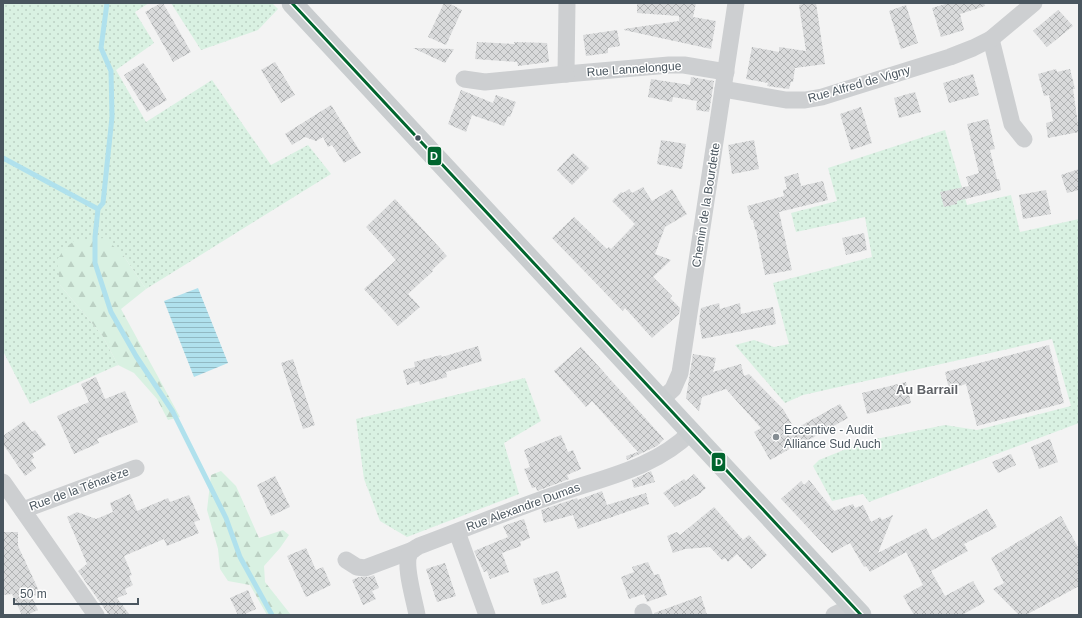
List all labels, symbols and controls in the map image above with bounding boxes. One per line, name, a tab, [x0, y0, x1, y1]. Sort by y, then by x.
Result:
street label: Rue Lannelongue	[586, 59, 682, 79]
street label: Rue Alfred de Vigny	[806, 63, 912, 105]
unlabelled marker	[413, 133, 423, 143]
street label: Chemin de la Bourdette	[689, 141, 723, 268]
line badge: D	[427, 146, 442, 166]
text: D	[430, 150, 438, 162]
district label: Au Barrail	[896, 382, 958, 397]
place label: Eccentive - Audit Alliance Sud Auch	[784, 423, 881, 451]
marker: Eccentive - Audit Alliance Sud Auch	[771, 432, 781, 442]
line badge: D	[711, 452, 726, 472]
text: D	[715, 456, 723, 468]
street label: Rue de la Ténarèze	[27, 464, 131, 514]
street label: Rue Alexandre Dumas	[464, 480, 582, 534]
scale bar	[14, 580, 138, 606]
text: 50 m	[20, 587, 47, 601]

